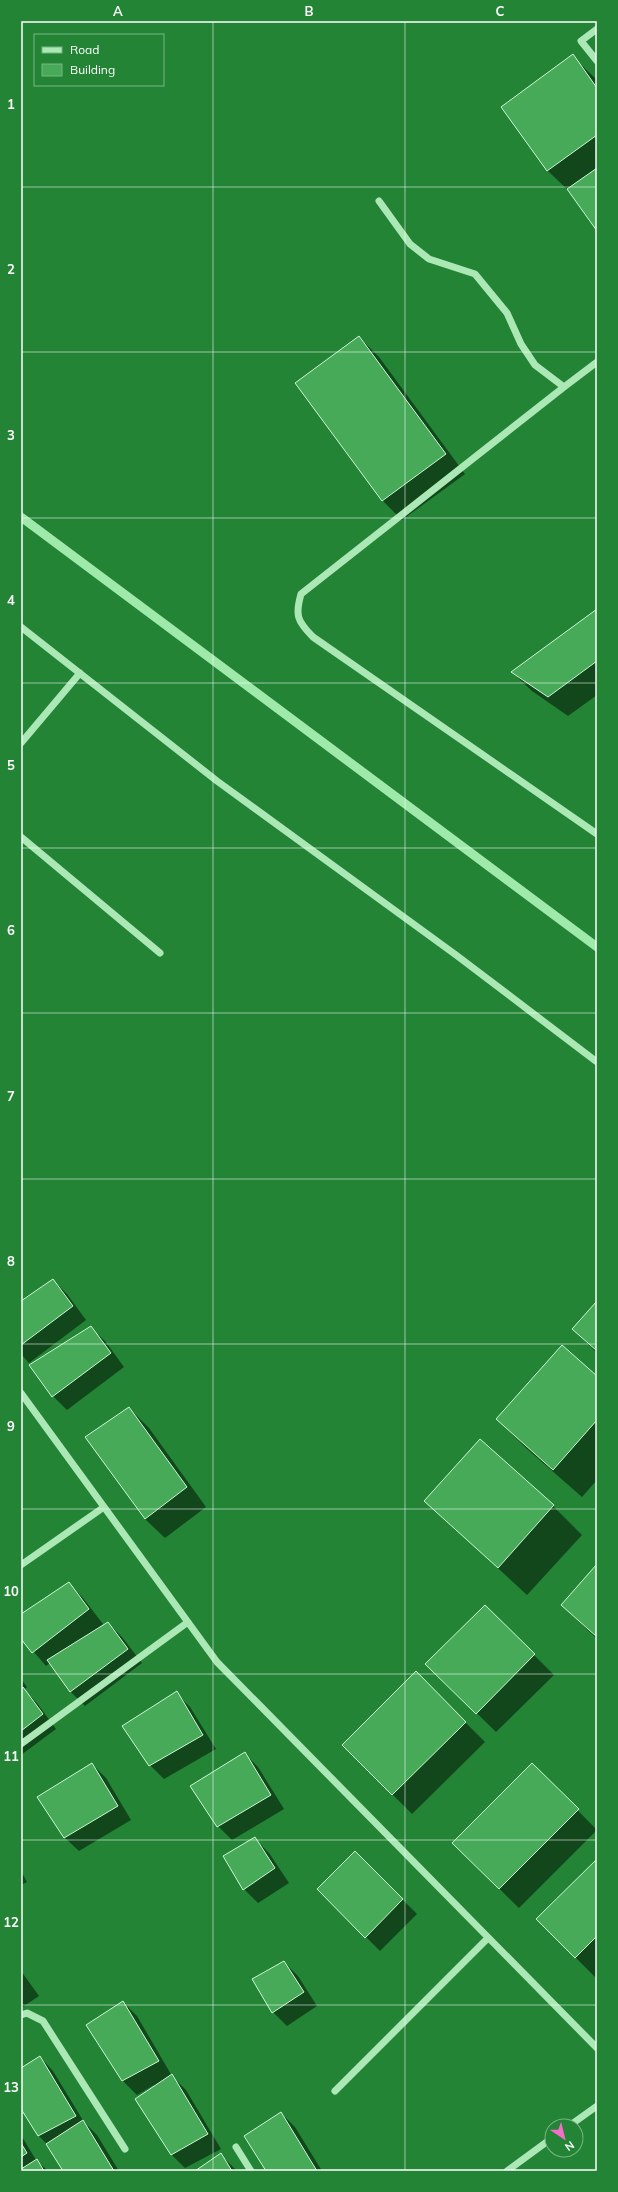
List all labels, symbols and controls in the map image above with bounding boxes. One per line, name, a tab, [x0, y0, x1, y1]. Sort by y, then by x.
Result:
text: A	[113, 3, 123, 19]
text: B	[305, 3, 314, 19]
text: C	[496, 3, 505, 19]
legend	[34, 34, 164, 86]
text: Road	[70, 42, 99, 57]
text: Building	[70, 62, 115, 77]
text: 1	[7, 96, 15, 112]
text: 2	[7, 261, 15, 277]
text: 3	[7, 427, 15, 443]
text: 4	[7, 592, 15, 608]
text: 5	[7, 757, 15, 773]
text: 6	[7, 922, 15, 938]
text: 7	[7, 1088, 15, 1104]
text: 8	[7, 1253, 15, 1269]
text: 9	[7, 1418, 15, 1434]
text: 10	[3, 1583, 19, 1599]
text: 11	[3, 1748, 19, 1764]
text: 12	[3, 1914, 19, 1930]
text: 13	[3, 2079, 19, 2095]
north arrow	[544, 2118, 584, 2158]
text: N	[562, 2138, 577, 2154]

